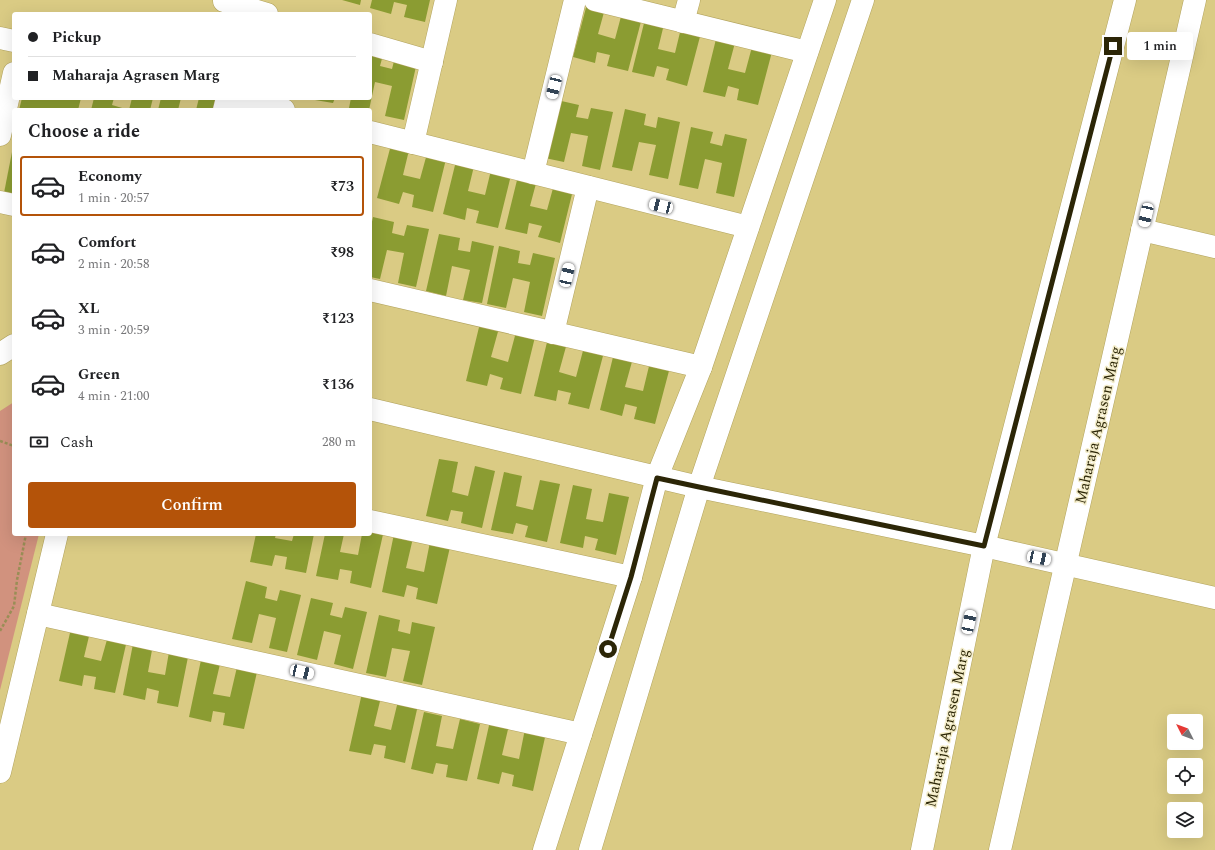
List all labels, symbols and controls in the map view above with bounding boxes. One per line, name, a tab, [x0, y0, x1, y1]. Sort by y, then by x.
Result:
text: Pickup	[52, 26, 101, 49]
callout: 1 min	[1127, 32, 1193, 60]
text: 1 min	[1143, 36, 1177, 56]
route end	[1104, 37, 1122, 55]
text: Maharaja Agrasen Marg	[52, 64, 220, 87]
car	[545, 74, 563, 100]
text: Choose a ride	[28, 118, 140, 145]
text: Economy	[78, 165, 142, 188]
icon: car	[30, 168, 66, 204]
text: ₹73	[330, 175, 354, 198]
text: 1 min · 20:57	[78, 188, 150, 208]
car	[648, 197, 674, 215]
car	[1137, 202, 1155, 228]
text: Comfort	[78, 231, 136, 254]
icon: car	[30, 234, 66, 270]
text: ₹98	[330, 241, 354, 264]
text: 2 min · 20:58	[78, 254, 150, 274]
car	[558, 262, 576, 288]
text: XL	[78, 297, 99, 320]
icon: car	[30, 300, 66, 336]
text: ₹123	[322, 307, 354, 330]
text: 3 min · 20:59	[78, 320, 150, 340]
street label: Maharaja Agrasen Marg	[1069, 344, 1128, 506]
text: Green	[78, 363, 120, 386]
icon: car	[30, 366, 66, 402]
text: ₹136	[322, 373, 354, 396]
text: 4 min · 21:00	[78, 386, 150, 406]
icon: cash	[28, 431, 50, 453]
text: Cash	[60, 431, 93, 454]
text: 280 m	[322, 432, 356, 452]
button: Confirm	[28, 482, 356, 528]
car	[1026, 550, 1052, 566]
car	[961, 609, 977, 635]
route start	[599, 640, 617, 658]
street label: Maharaja Agrasen Marg	[919, 647, 976, 809]
car	[289, 663, 315, 681]
north arrow	[1167, 714, 1203, 750]
map controls	[1167, 714, 1203, 838]
button: locate	[1167, 758, 1203, 794]
button: layers	[1167, 802, 1203, 838]

